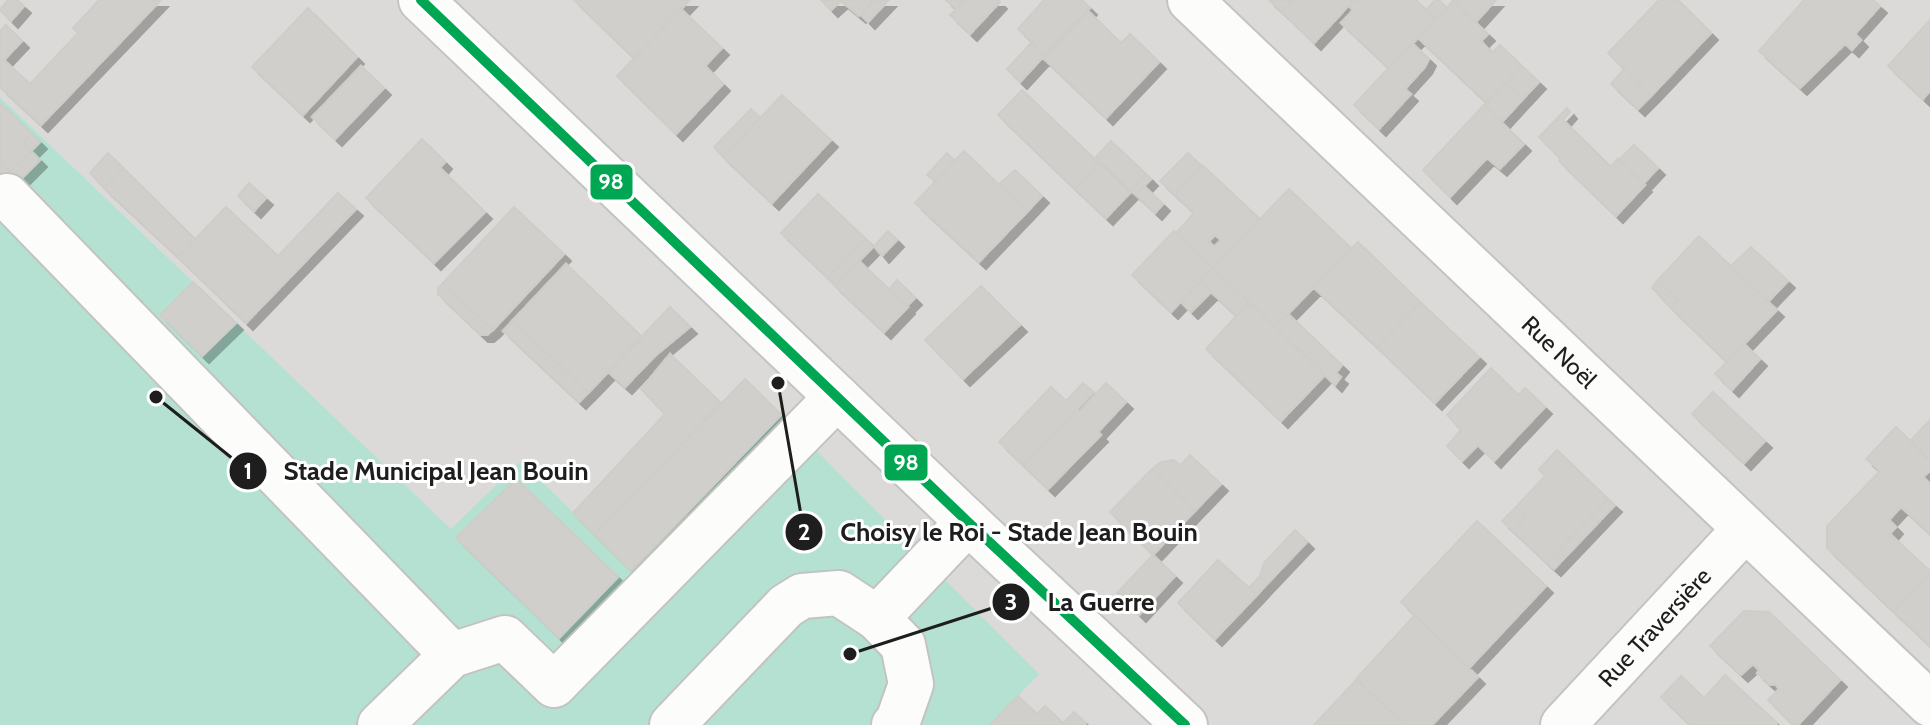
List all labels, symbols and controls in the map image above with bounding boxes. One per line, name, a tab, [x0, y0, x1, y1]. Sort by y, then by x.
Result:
line badge: 98	[589, 163, 634, 201]
text: 98	[598, 168, 624, 195]
street label: Rue Noël	[1516, 309, 1603, 394]
line badge: 98	[883, 443, 929, 482]
callout: Stade Municipal Jean Bouin	[228, 446, 605, 496]
text: 98	[893, 449, 919, 476]
text: Stade Municipal Jean Bouin	[283, 455, 589, 487]
text: 1	[244, 456, 252, 485]
callout: Choisy le Roi - Stade Jean Bouin	[784, 507, 1213, 557]
text: Choisy le Roi - Stade Jean Bouin	[840, 516, 1198, 548]
text: 2	[798, 517, 810, 546]
street label: Rue Traversière	[1592, 561, 1717, 692]
callout: La Guerre	[991, 577, 1170, 627]
text: La Guerre	[1048, 586, 1154, 618]
text: 3	[1005, 587, 1017, 616]

